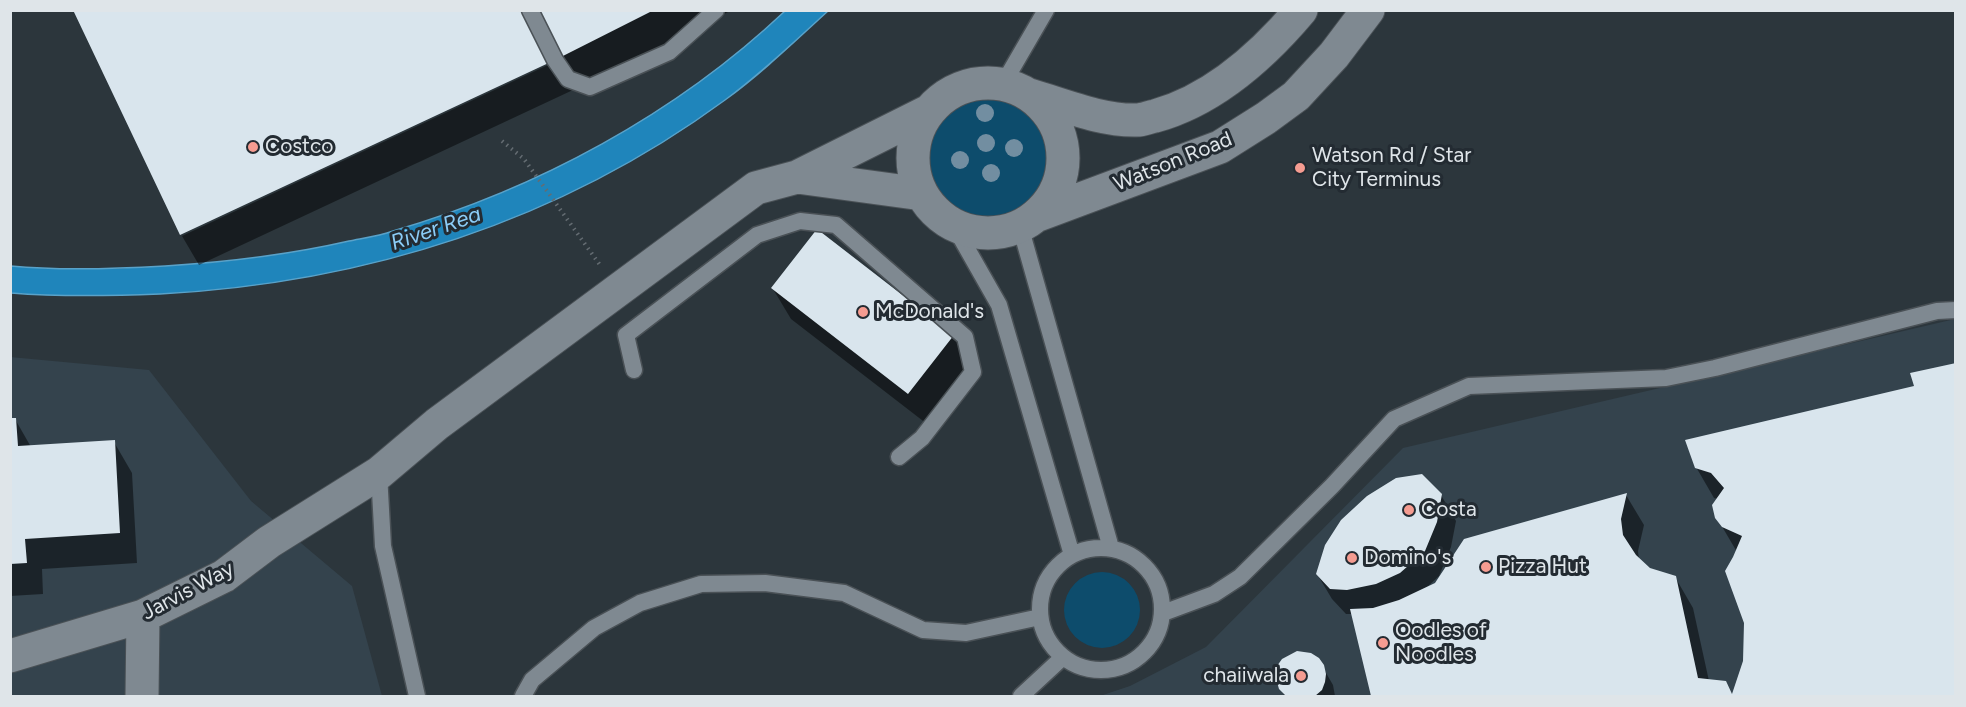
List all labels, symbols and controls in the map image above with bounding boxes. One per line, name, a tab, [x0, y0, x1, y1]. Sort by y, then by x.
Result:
street label: Watson Road	[1110, 127, 1236, 197]
place label: Costco	[265, 134, 334, 160]
marker: Costco	[246, 140, 260, 154]
place label: Watson Rd / Star City Terminus	[1312, 143, 1471, 193]
marker: Watson Rd / Star City Terminus	[1293, 161, 1307, 175]
water label: River Rea	[387, 201, 485, 257]
place label: McDonald's	[875, 299, 984, 325]
marker: McDonald's	[856, 305, 870, 319]
place label: Costa	[1421, 497, 1477, 523]
marker: Costa	[1402, 503, 1416, 517]
place label: Domino's	[1364, 545, 1451, 571]
marker: Domino's	[1345, 551, 1359, 565]
place label: Pizza Hut	[1498, 554, 1587, 580]
street label: Jarvis Way	[138, 556, 238, 626]
marker: Pizza Hut	[1479, 560, 1493, 574]
place label: Oodles of Noodles	[1395, 618, 1487, 668]
marker: Oodles of Noodles	[1376, 636, 1390, 650]
place label: chaiiwala	[1203, 663, 1289, 689]
marker: chaiiwala	[1294, 669, 1308, 683]

